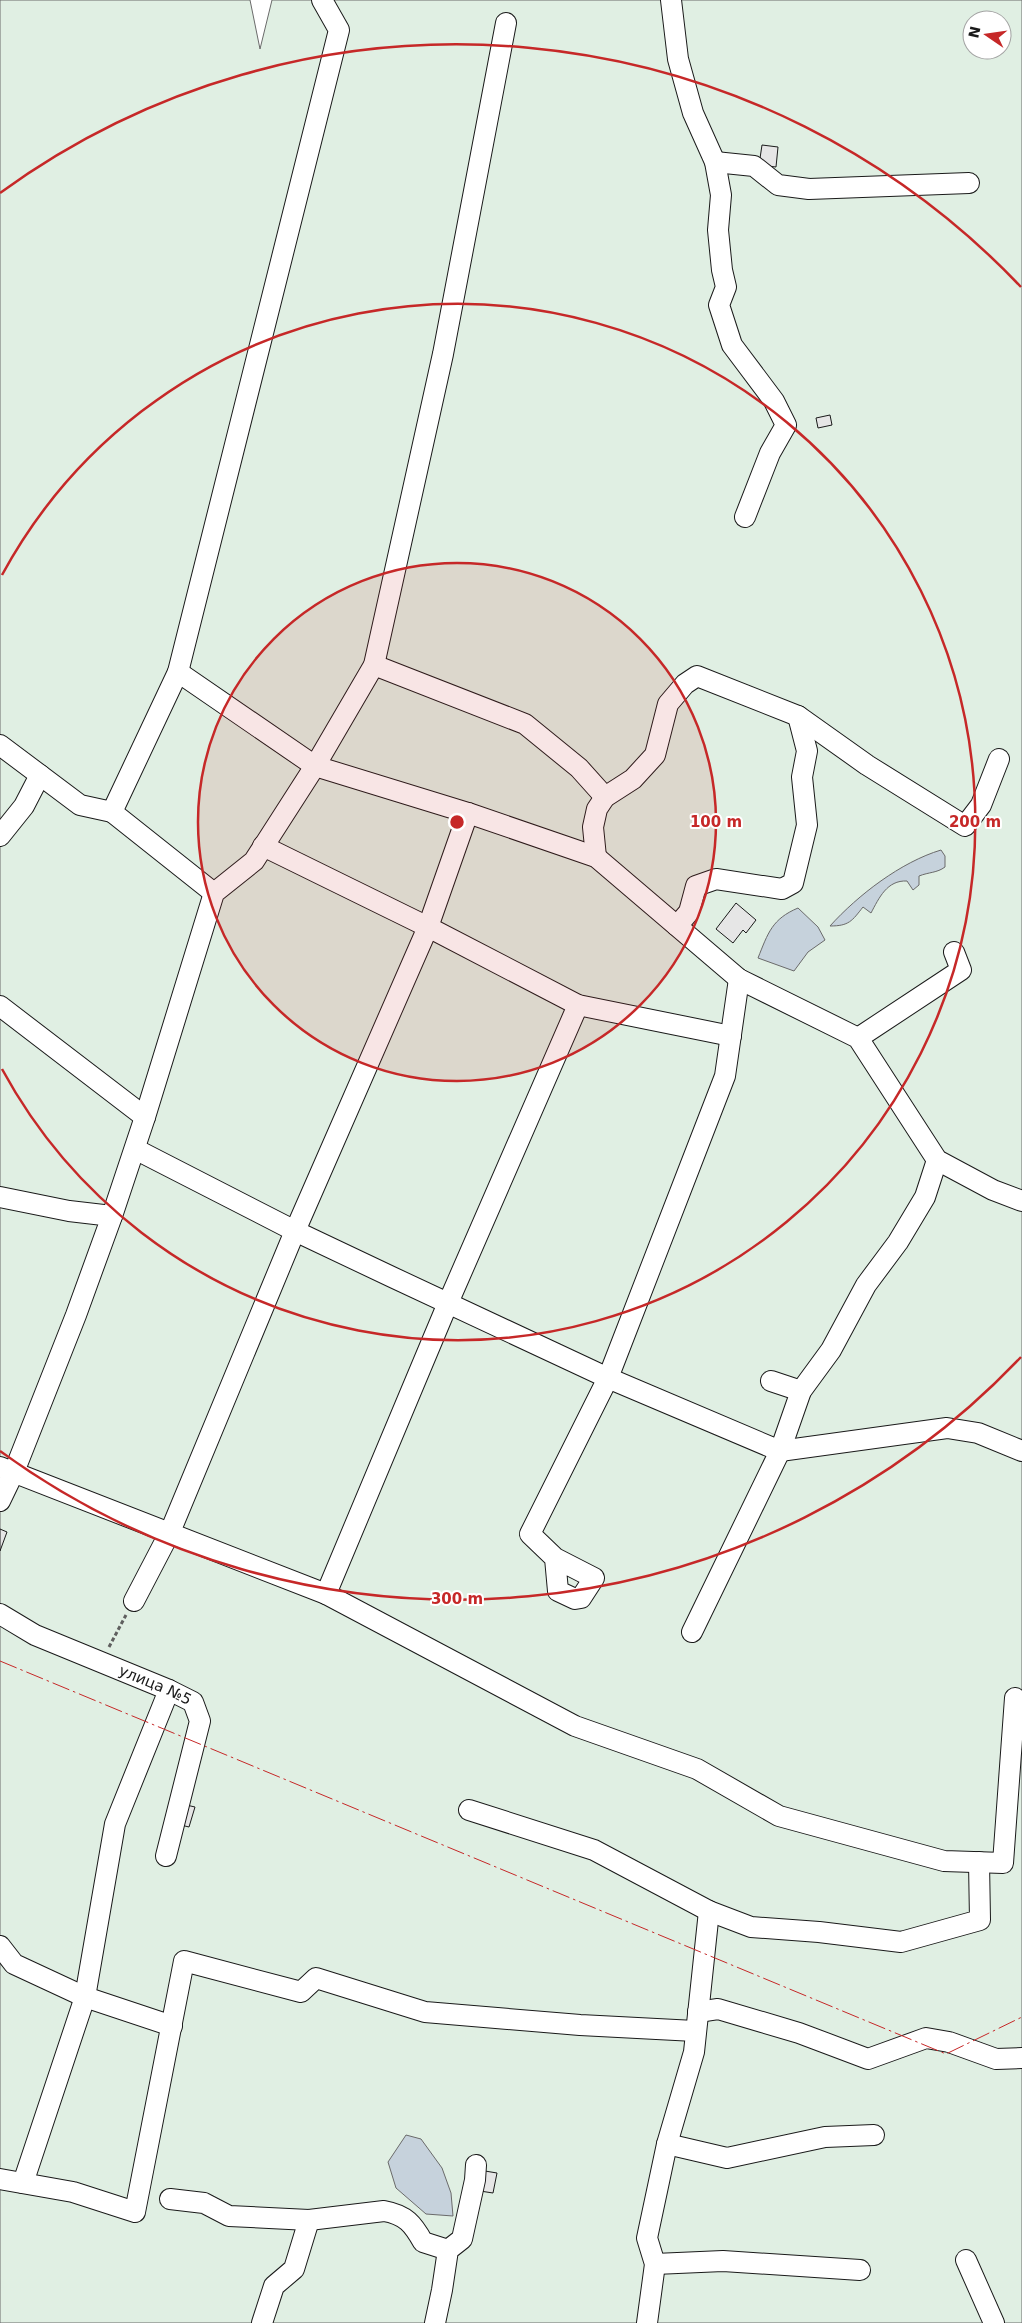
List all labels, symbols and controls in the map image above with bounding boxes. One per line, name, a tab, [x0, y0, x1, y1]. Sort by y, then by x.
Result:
north arrow	[962, 10, 1012, 60]
text: N	[965, 25, 983, 40]
centre of rings	[448, 813, 466, 831]
text: 100 m	[690, 813, 742, 831]
text: 200 m	[949, 813, 1001, 831]
text: 300 m	[431, 1590, 483, 1608]
street label: улица №5	[116, 1661, 195, 1709]

